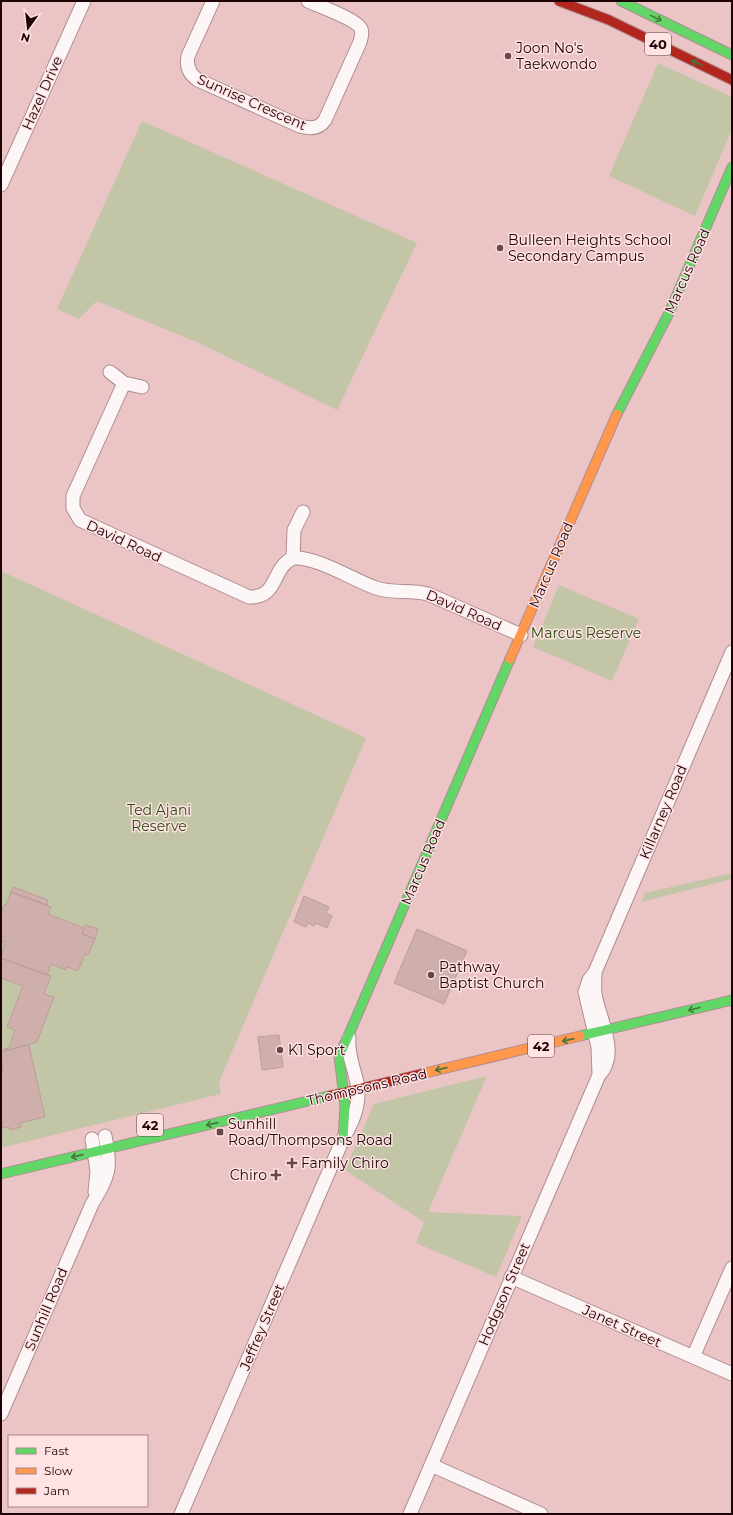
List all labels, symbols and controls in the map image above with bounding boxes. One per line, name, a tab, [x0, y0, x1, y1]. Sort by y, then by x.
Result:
north arrow	[8, 8, 48, 48]
one-way arrow	[650, 15, 662, 22]
text: N	[19, 30, 32, 46]
road number: 40	[645, 33, 671, 55]
place label: Joon No's Taekwondo	[515, 39, 597, 73]
marker: Joon No's Taekwondo	[503, 51, 513, 61]
street label: Hazel Drive	[18, 53, 66, 133]
one-way arrow	[691, 59, 703, 66]
street label: Sunrise Crescent	[195, 70, 310, 134]
street label: Marcus Road	[660, 226, 714, 316]
place label: Bulleen Heights School Secondary Campus	[508, 231, 672, 265]
marker: Bulleen Heights School Secondary Campus	[495, 243, 505, 253]
street label: David Road	[84, 516, 164, 566]
street label: Marcus Road	[525, 519, 577, 611]
street label: David Road	[423, 585, 505, 635]
park label: Marcus Reserve	[531, 624, 641, 642]
street label: Killarney Road	[635, 762, 691, 862]
park label: Ted Ajani Reserve	[127, 801, 191, 835]
street label: Marcus Road	[397, 816, 449, 908]
place label: Pathway Baptist Church	[439, 958, 544, 992]
marker: Pathway Baptist Church	[426, 970, 436, 980]
one-way arrow	[688, 1006, 701, 1013]
road number: 42	[528, 1035, 554, 1057]
one-way arrow	[562, 1036, 575, 1044]
place label: K1 Sport	[288, 1041, 346, 1059]
marker: K1 Sport	[275, 1045, 285, 1055]
street label: Thompsons Road	[305, 1064, 429, 1110]
one-way arrow	[435, 1066, 448, 1074]
road number: 42	[137, 1114, 163, 1136]
place label: Sunhill Road/Thompsons Road	[228, 1115, 393, 1149]
one-way arrow	[205, 1120, 218, 1128]
marker: Sunhill Road/Thompsons Road	[215, 1127, 225, 1137]
one-way arrow	[71, 1153, 84, 1161]
place label: Family Chiro	[301, 1154, 389, 1172]
marker: Family Chiro	[286, 1157, 298, 1169]
place label: Chiro	[230, 1166, 267, 1184]
marker: Chiro	[270, 1169, 282, 1181]
street label: Hodgson Street	[474, 1239, 534, 1348]
street label: Sunhill Road	[20, 1265, 72, 1353]
street label: Jeffrey Street	[235, 1281, 288, 1374]
street label: Janet Street	[579, 1300, 665, 1352]
legend	[8, 1435, 148, 1507]
text: Fast	[44, 1443, 69, 1458]
text: Slow	[44, 1463, 73, 1478]
text: Jam	[43, 1483, 70, 1498]

